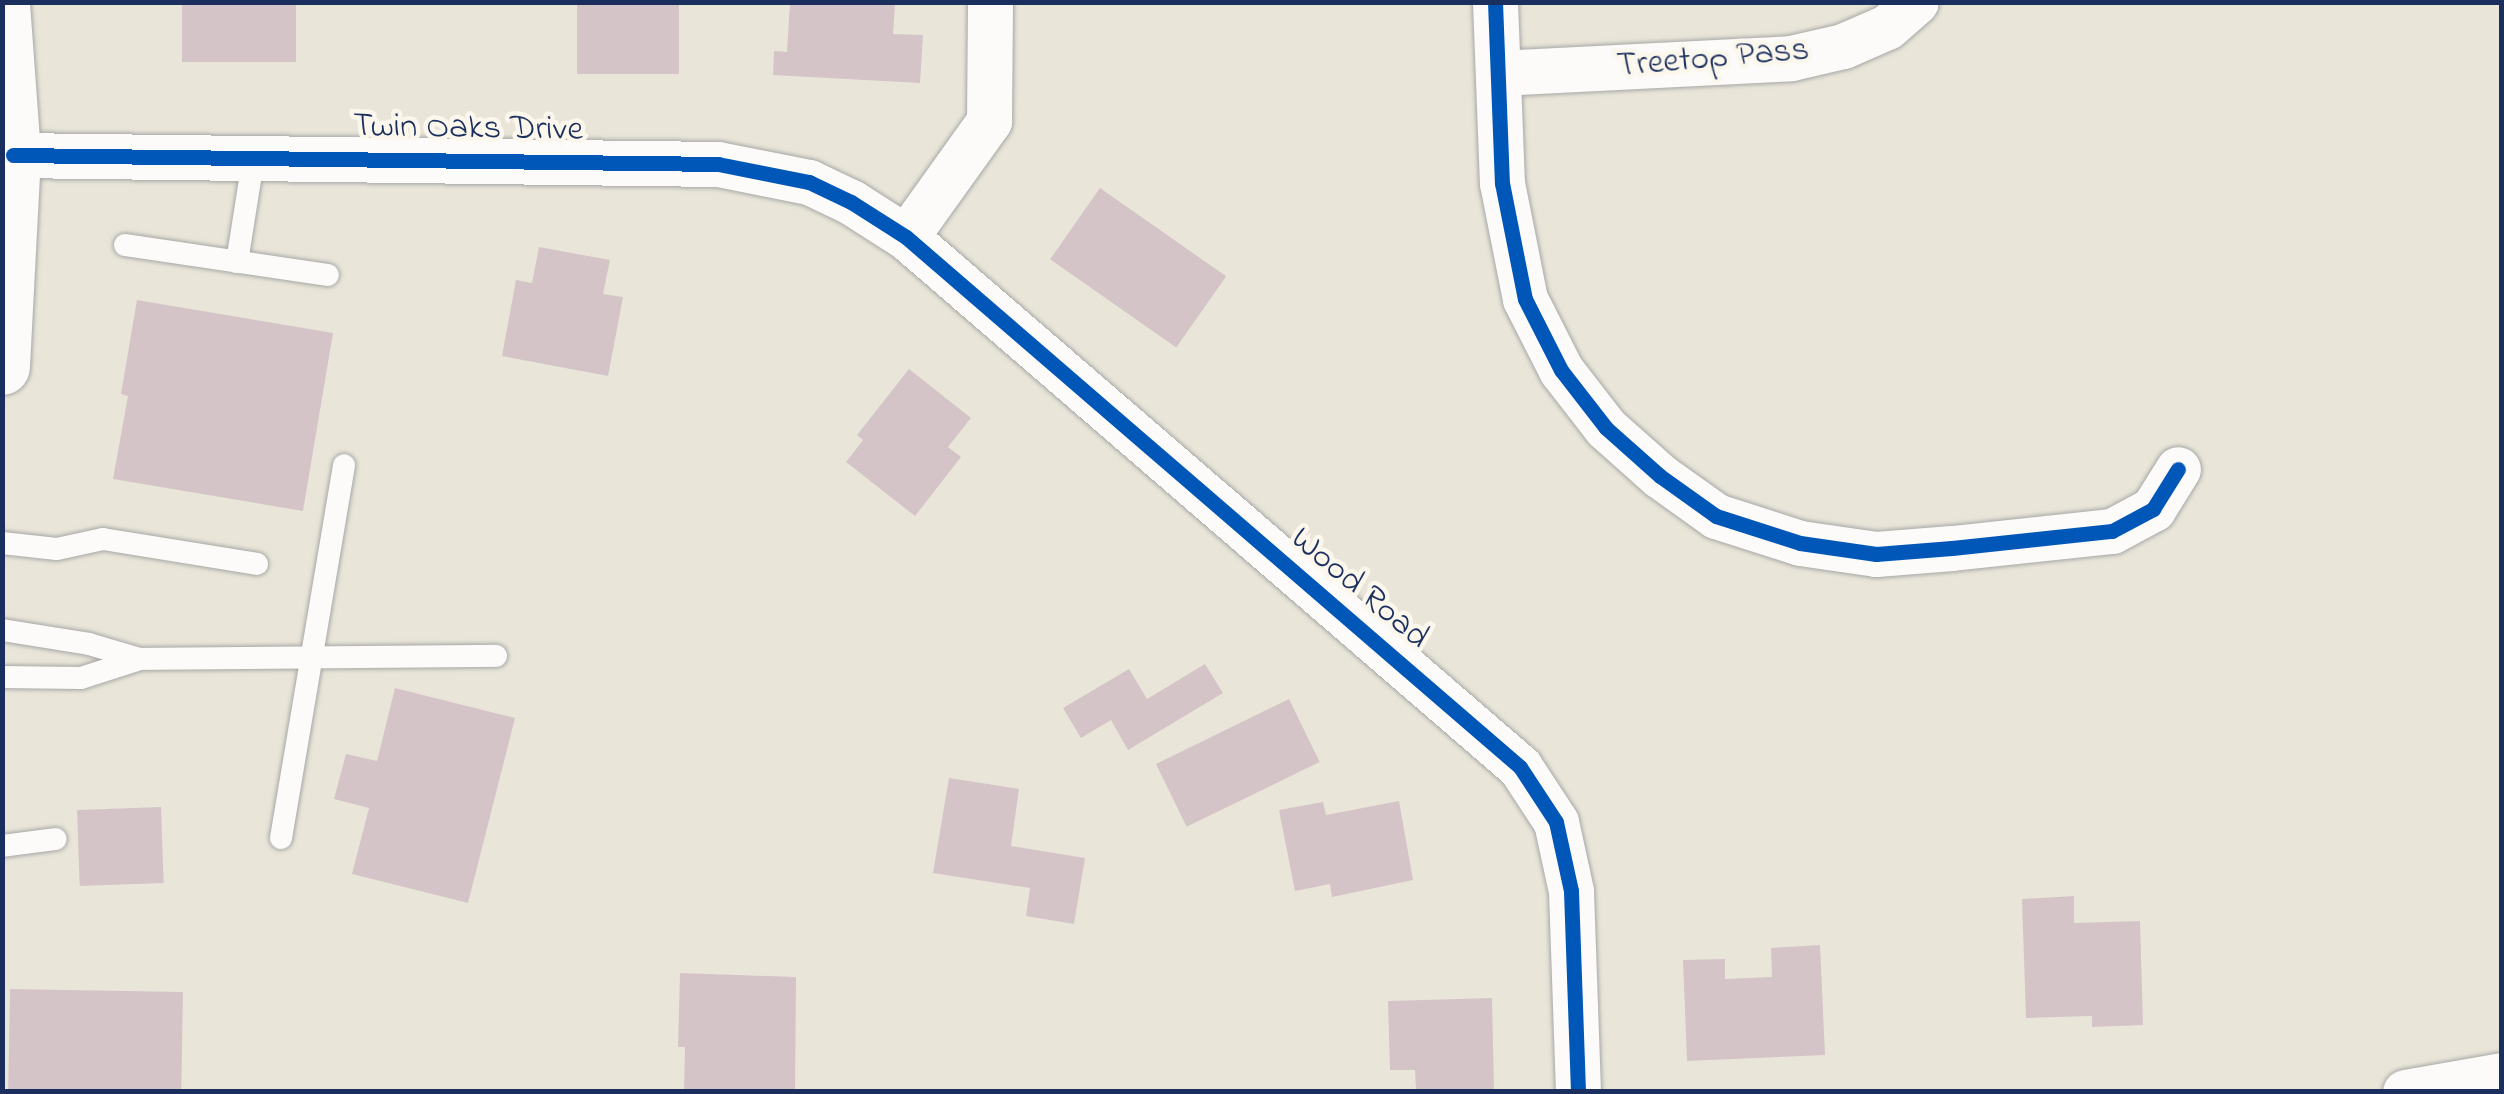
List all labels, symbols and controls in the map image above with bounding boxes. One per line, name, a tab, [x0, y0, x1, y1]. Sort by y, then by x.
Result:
street label: Treetop Pass	[1615, 30, 1811, 88]
street label: Twin Oaks Drive	[353, 106, 583, 152]
street label: Wood Road	[1281, 519, 1437, 659]

